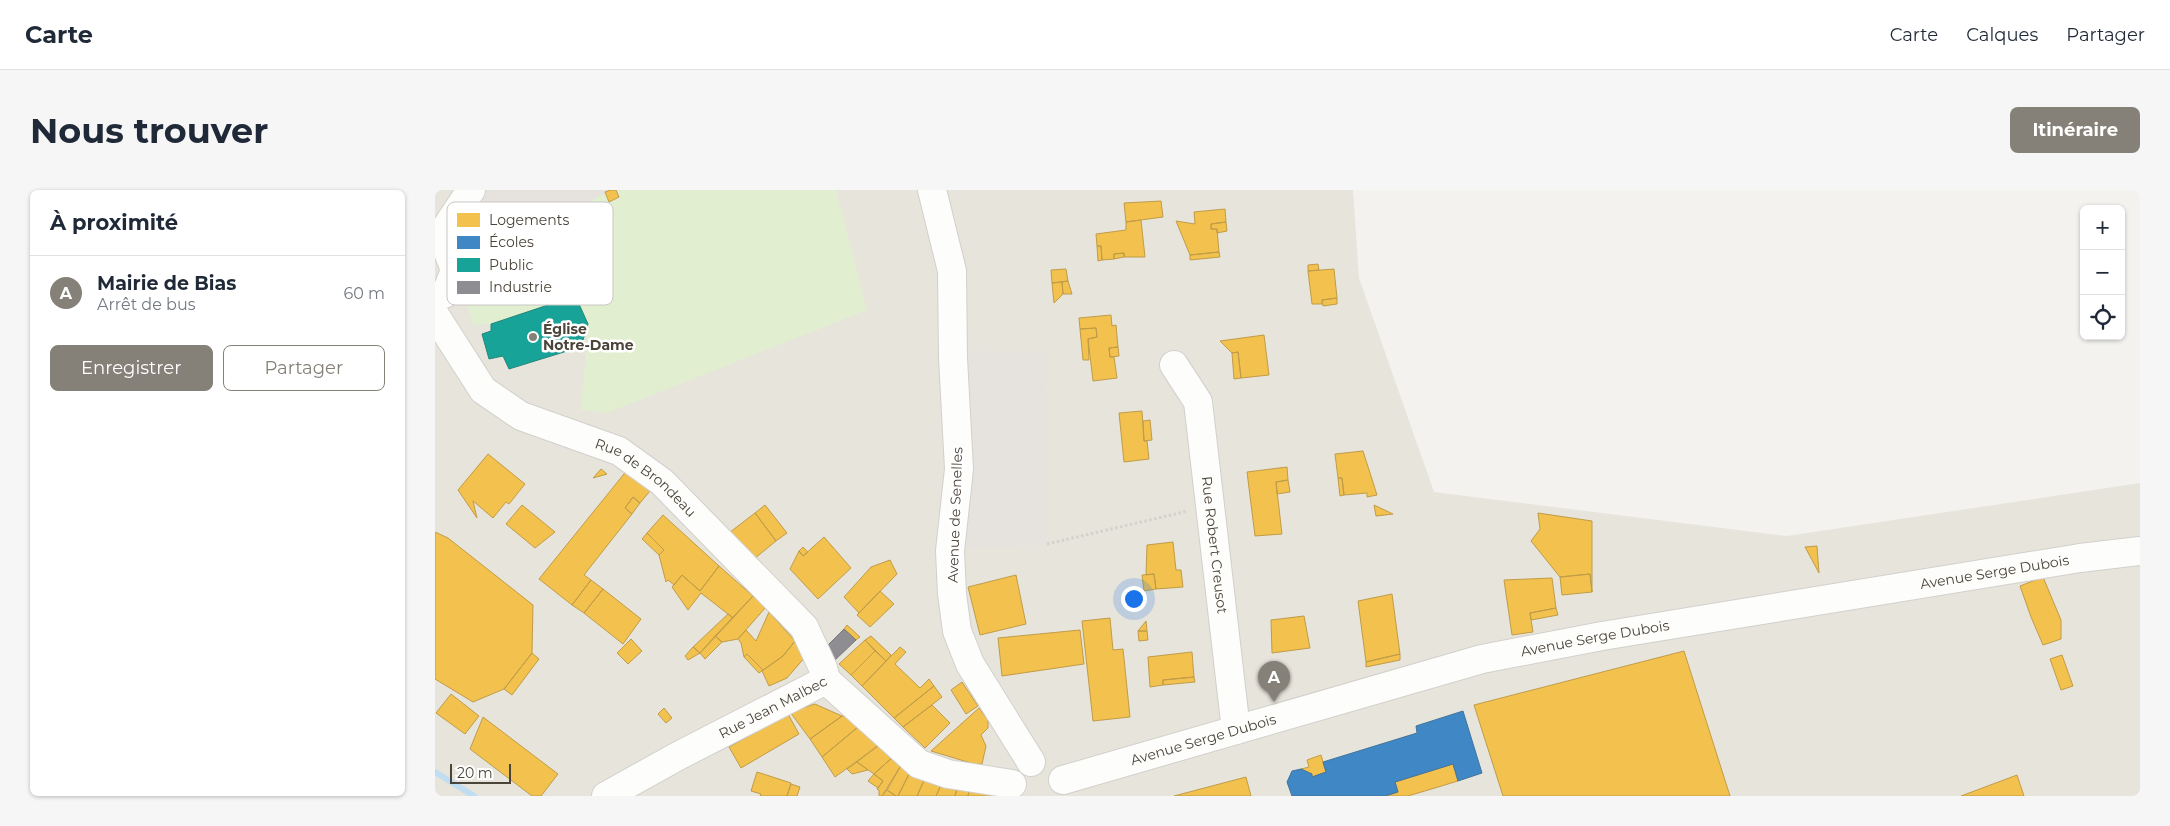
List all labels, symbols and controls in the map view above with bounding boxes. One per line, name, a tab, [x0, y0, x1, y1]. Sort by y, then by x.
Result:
text: Carte	[25, 20, 93, 49]
text: Carte	[1890, 24, 1938, 46]
text: Calques	[1966, 24, 2038, 46]
text: Partager	[2066, 24, 2145, 46]
button: Itinéraire	[2010, 107, 2140, 153]
text: Nous trouver	[30, 109, 268, 152]
legend	[447, 202, 613, 305]
map controls	[2080, 205, 2125, 340]
button: +	[2080, 205, 2125, 250]
text: À proximité	[50, 210, 178, 235]
text: Logements	[489, 211, 569, 229]
text: Écoles	[489, 233, 534, 251]
button: −	[2080, 250, 2125, 295]
text: Public	[489, 256, 533, 274]
text: Mairie de Bias	[97, 272, 236, 295]
text: Industrie	[489, 278, 552, 296]
text: A	[60, 284, 72, 303]
text: 60 m	[343, 284, 385, 303]
text: Arrêt de bus	[97, 295, 195, 314]
button: locate	[2080, 295, 2125, 340]
place label: Église Notre-Dame	[543, 320, 634, 354]
marker: Église Notre-Dame	[527, 331, 539, 343]
button: Enregistrer	[50, 345, 213, 391]
button: Partager	[223, 345, 385, 391]
street label: Rue de Brondeau	[593, 434, 700, 521]
street label: Avenue de Senelles	[944, 447, 966, 583]
street label: Rue Robert Creusot	[1198, 475, 1231, 615]
street label: Avenue Serge Dubois	[1919, 551, 2070, 593]
your location	[1121, 586, 1147, 612]
street label: Avenue Serge Dubois	[1519, 616, 1671, 660]
pin: A	[1258, 661, 1290, 702]
street label: Rue Jean Malbec	[716, 672, 830, 743]
street label: Avenue Serge Dubois	[1128, 710, 1278, 769]
scale bar	[450, 761, 511, 784]
text: 20 m	[457, 764, 493, 782]

